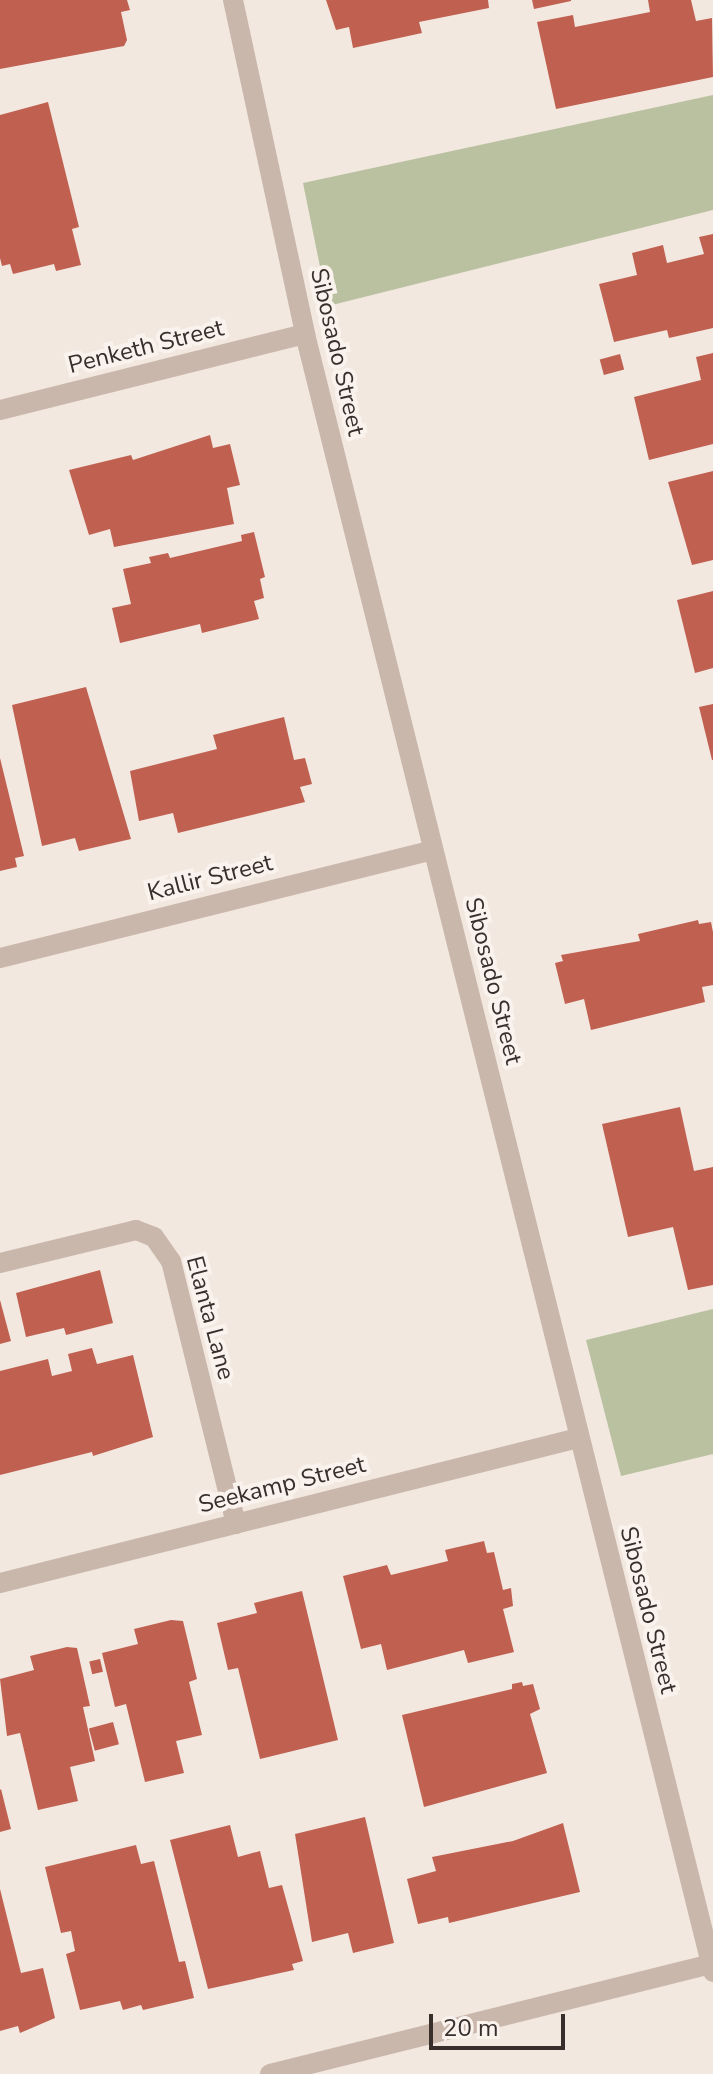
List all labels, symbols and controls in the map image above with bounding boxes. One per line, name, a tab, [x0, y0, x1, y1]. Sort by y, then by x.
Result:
street label: Sibosado Street	[304, 265, 370, 439]
street label: Penketh Street	[65, 314, 227, 380]
street label: Kallir Street	[145, 849, 275, 907]
street label: Sibosado Street	[458, 895, 528, 1067]
street label: Elanta Lane	[180, 1253, 240, 1383]
street label: Seekamp Street	[196, 1450, 368, 1520]
street label: Sibosado Street	[613, 1524, 683, 1696]
scale bar	[433, 1998, 569, 2048]
text: 20 m	[443, 2012, 499, 2044]

